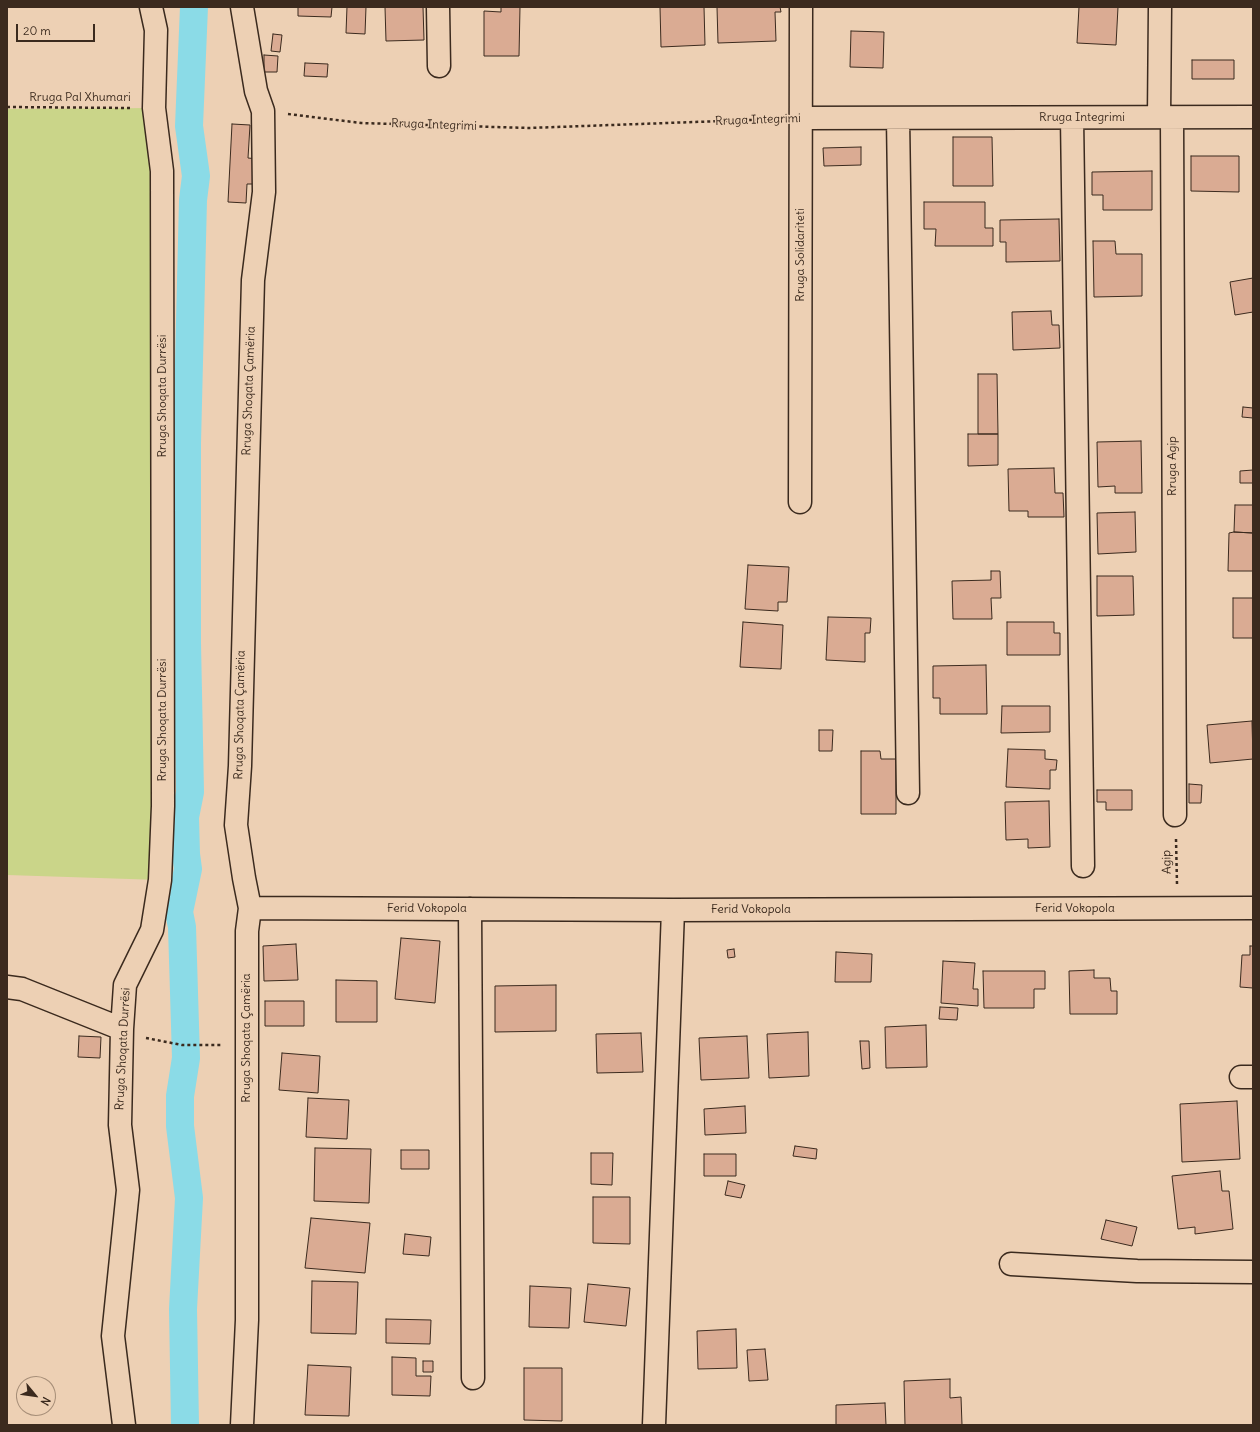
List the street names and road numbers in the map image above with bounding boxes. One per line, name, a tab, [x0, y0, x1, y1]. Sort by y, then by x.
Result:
street label: Rruga Pal Xhumari	[29, 91, 131, 105]
street label: Rruga Integrimi	[715, 111, 801, 129]
street label: Rruga Integrimi	[1039, 111, 1125, 125]
street label: Rruga Integrimi	[391, 116, 477, 134]
street label: Rruga Solidariteti	[794, 208, 808, 302]
street label: Rruga Shoqata Çamëria	[240, 326, 258, 456]
street label: Rruga Shoqata Durrësi	[156, 334, 170, 458]
street label: Rruga Agip	[1166, 436, 1180, 496]
street label: Rruga Shoqata Çamëria	[232, 650, 248, 780]
street label: Rruga Shoqata Durrësi	[156, 658, 170, 782]
street label: Agip	[1160, 850, 1174, 874]
street label: Ferid Vokopola	[387, 902, 467, 916]
street label: Ferid Vokopola	[1035, 902, 1115, 916]
street label: Ferid Vokopola	[711, 903, 791, 917]
street label: Rruga Shoqata Çamëria	[240, 973, 254, 1103]
street label: Rruga Shoqata Durrësi	[113, 987, 133, 1111]

